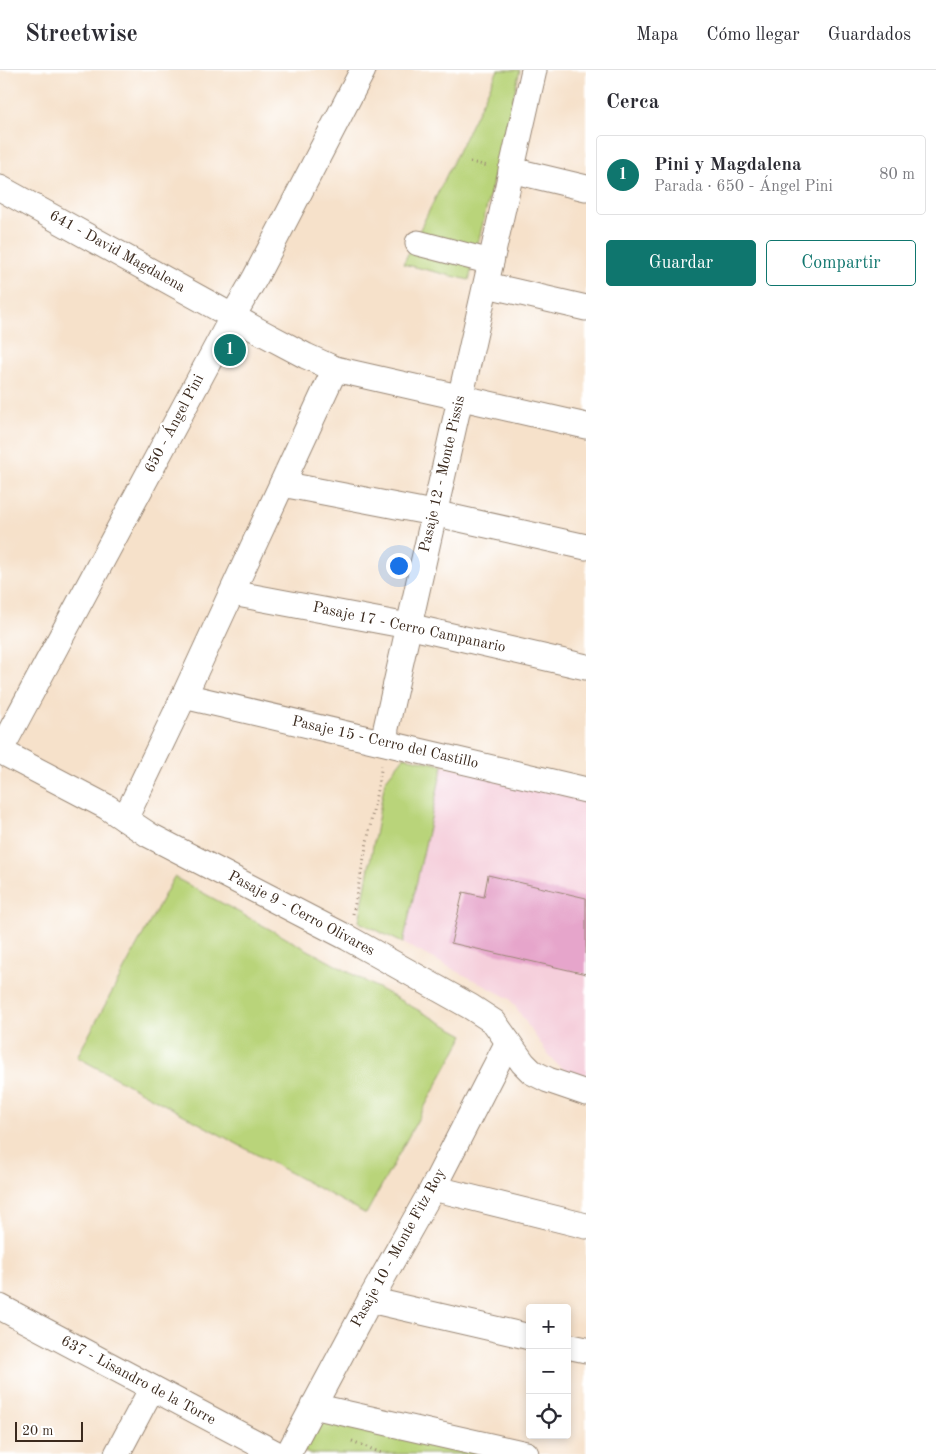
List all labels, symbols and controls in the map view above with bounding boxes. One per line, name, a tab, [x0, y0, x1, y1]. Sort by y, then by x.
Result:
text: Streetwise	[25, 23, 138, 47]
text: Mapa	[636, 26, 678, 44]
text: Cómo llegar	[706, 26, 800, 44]
text: Guardados	[828, 26, 911, 44]
text: Cerca	[606, 92, 659, 113]
text: Pini y Magdalena	[654, 156, 802, 175]
text: 1	[618, 167, 628, 183]
text: 80 m	[879, 167, 915, 183]
text: Parada · 650 - Ángel Pini	[654, 179, 833, 195]
street label: 641 - David Magdalena	[47, 208, 188, 296]
button: Guardar	[606, 240, 756, 286]
button: Compartir	[766, 240, 916, 286]
pin: 1	[214, 331, 246, 369]
street label: 650 - Ángel Pini	[140, 371, 207, 476]
street label: Pasaje 12 - Monte Pissis	[418, 394, 468, 554]
your location	[386, 553, 412, 579]
street label: Pasaje 17 - Cerro Campanario	[311, 600, 507, 656]
street label: Pasaje 15 - Cerro del Castillo	[290, 714, 480, 772]
street label: Pasaje 9 - Cerro Olivares	[225, 869, 377, 959]
street label: Pasaje 10 - Monte Fitz Roy	[349, 1166, 449, 1330]
map controls	[526, 1304, 571, 1439]
button: +	[526, 1304, 571, 1349]
street label: 637 - Lisandro de la Torre	[58, 1334, 218, 1428]
button: −	[526, 1349, 571, 1394]
button: locate	[526, 1394, 571, 1439]
scale bar	[15, 1419, 82, 1442]
text: 20 m	[22, 1424, 53, 1438]

